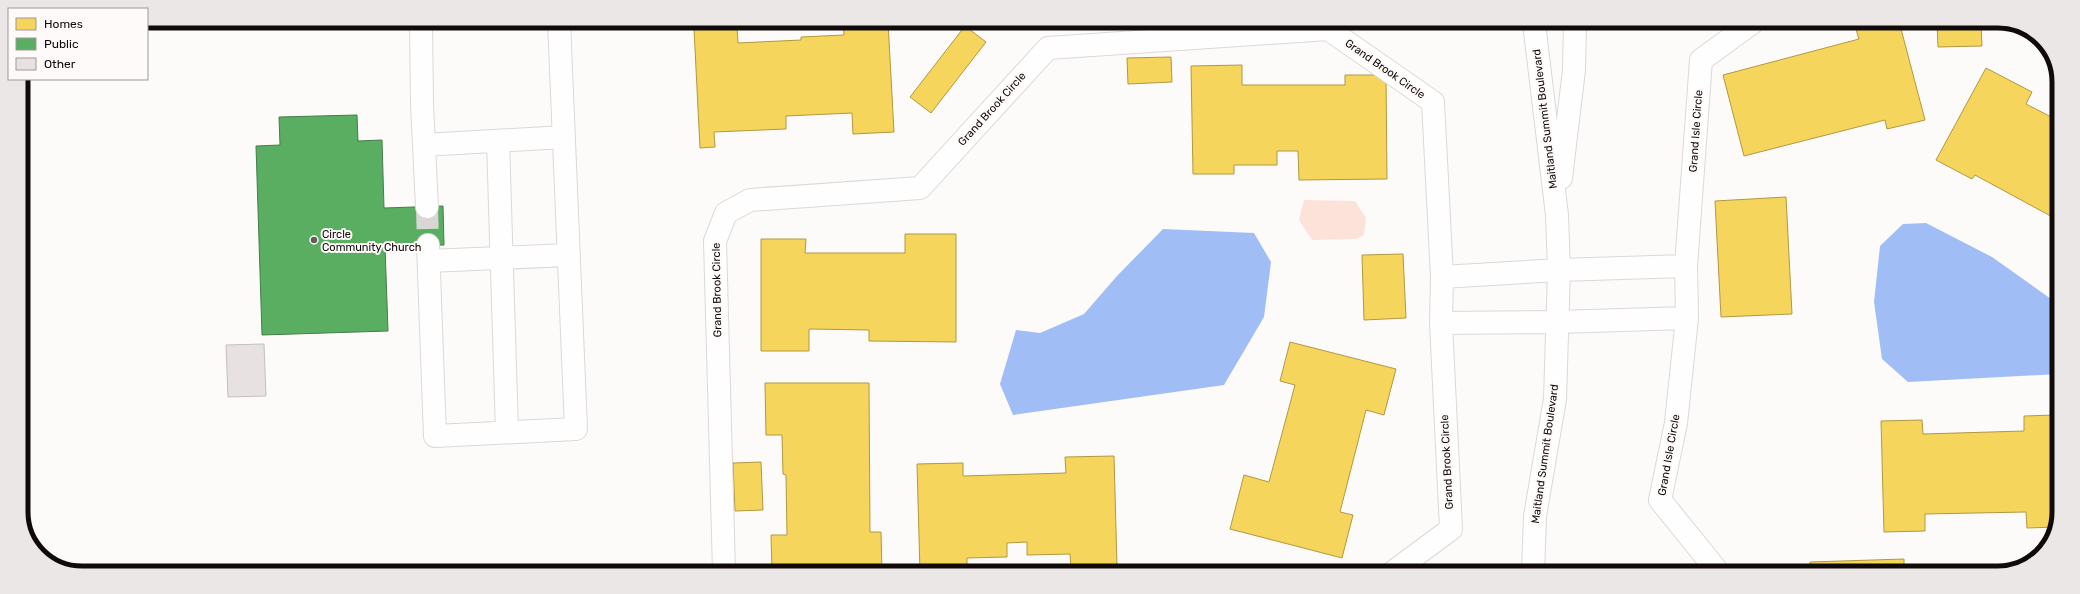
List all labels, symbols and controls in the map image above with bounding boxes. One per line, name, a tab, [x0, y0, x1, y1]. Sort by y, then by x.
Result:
legend	[8, 8, 148, 80]
text: Homes	[44, 17, 83, 31]
street label: Grand Brook Circle	[1342, 36, 1428, 102]
text: Public	[44, 37, 79, 51]
street label: Maitland Summit Boulevard	[1530, 48, 1560, 190]
text: Other	[44, 57, 76, 71]
street label: Grand Brook Circle	[955, 69, 1029, 149]
street label: Grand Isle Circle	[1687, 89, 1705, 173]
place label: Circle Community Church	[322, 228, 421, 254]
marker: Circle Community Church	[309, 235, 319, 245]
street label: Grand Brook Circle	[710, 242, 724, 338]
street label: Maitland Summit Boulevard	[1529, 383, 1561, 525]
street label: Grand Isle Circle	[1655, 413, 1683, 497]
street label: Grand Brook Circle	[1438, 414, 1456, 510]

